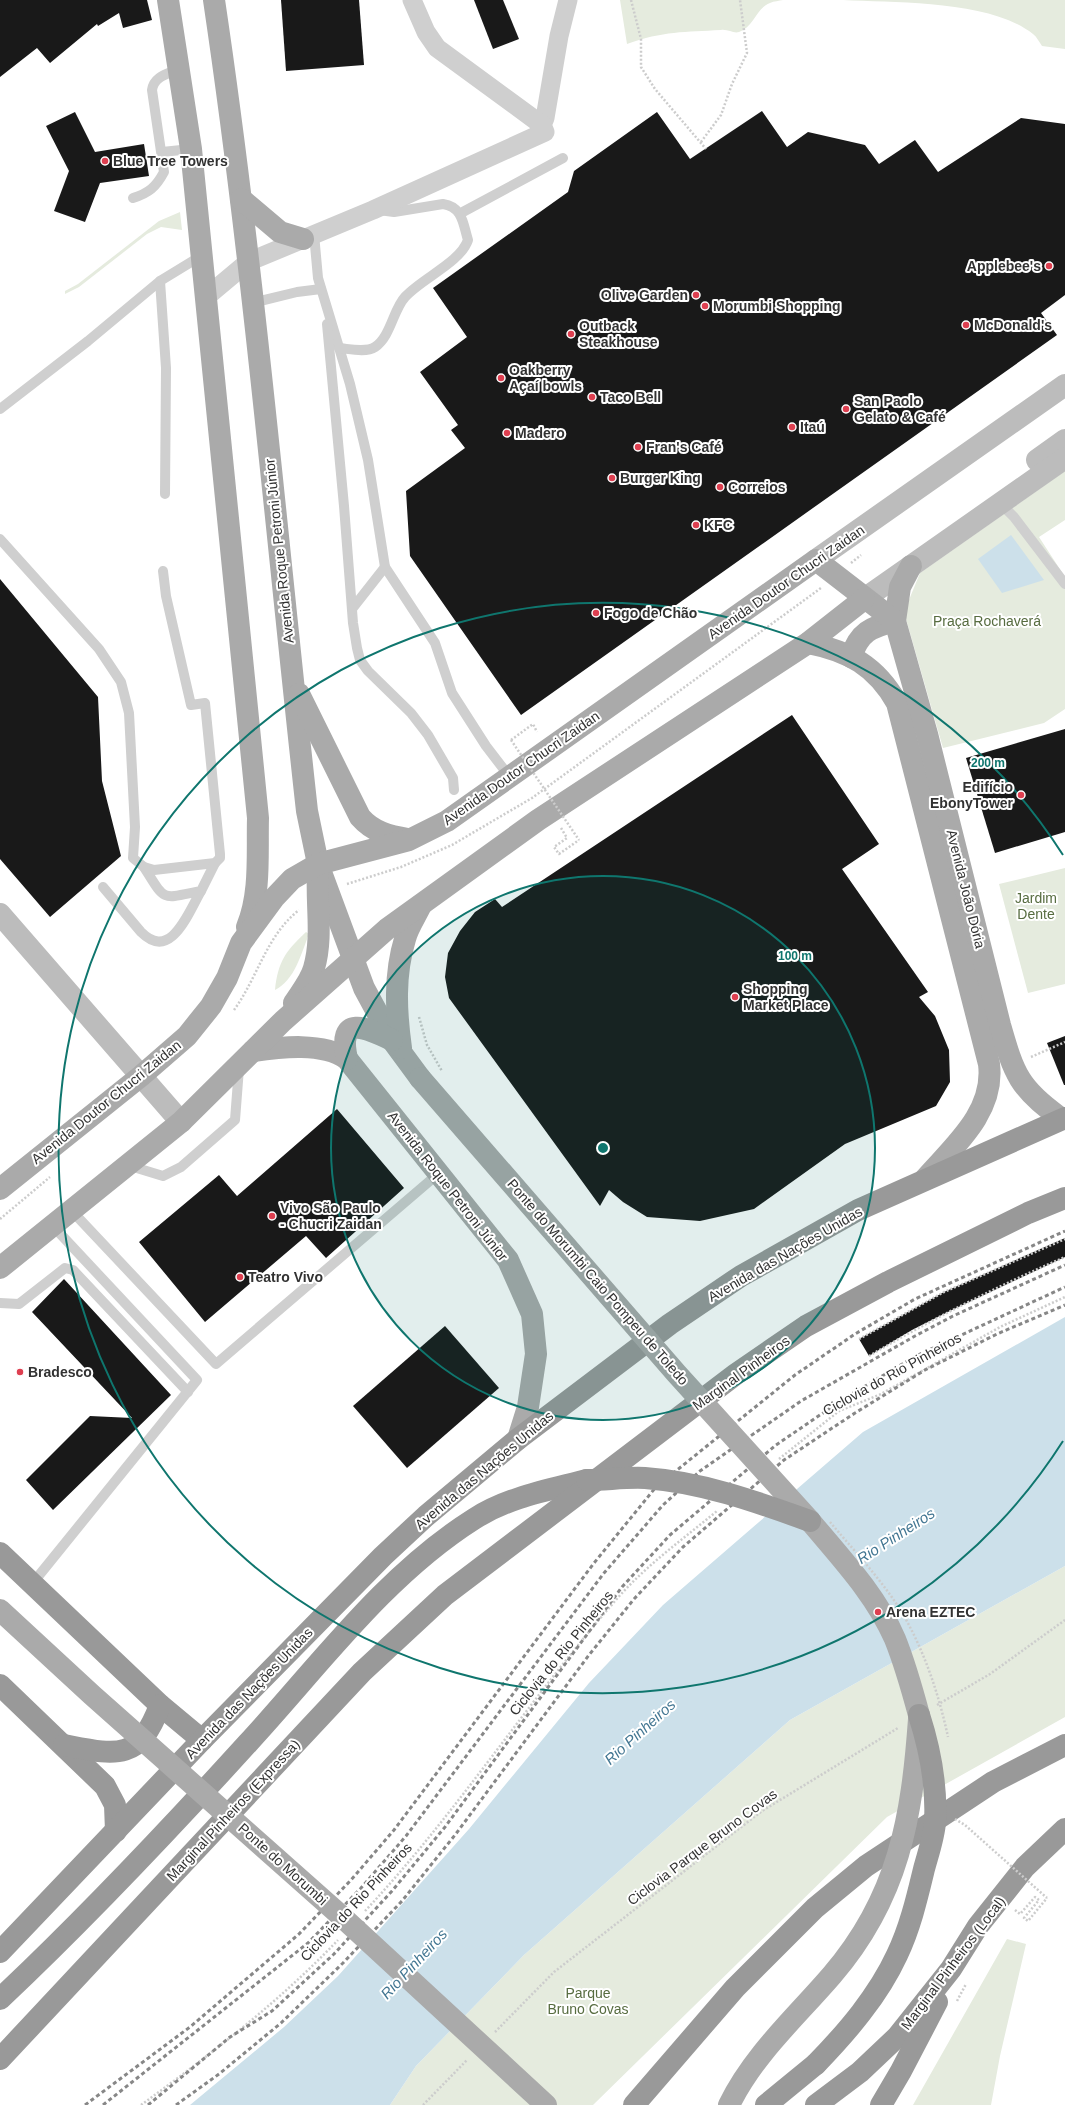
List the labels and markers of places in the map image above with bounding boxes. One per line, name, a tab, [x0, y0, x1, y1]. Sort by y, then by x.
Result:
place label: Blue Tree Towers	[113, 153, 228, 169]
marker: Blue Tree Towers	[100, 156, 110, 166]
place label: Applebee's	[967, 258, 1041, 274]
marker: Applebee's	[1044, 261, 1054, 271]
place label: Olive Garden	[601, 287, 688, 303]
marker: Olive Garden	[691, 290, 701, 300]
place label: Morumbi Shopping	[713, 298, 841, 314]
marker: Morumbi Shopping	[700, 301, 710, 311]
place label: McDonald's	[974, 317, 1052, 333]
place label: Outback Steakhouse	[579, 318, 658, 350]
marker: McDonald's	[961, 320, 971, 330]
marker: Outback Steakhouse	[566, 329, 576, 339]
place label: Oakberry Açaí bowls	[509, 362, 582, 394]
marker: Oakberry Açaí bowls	[496, 373, 506, 383]
place label: Taco Bell	[600, 389, 661, 405]
marker: Taco Bell	[587, 392, 597, 402]
place label: San Paolo Gelato & Café	[854, 393, 946, 425]
marker: San Paolo Gelato & Café	[841, 404, 851, 414]
place label: Itaú	[800, 419, 825, 435]
marker: Itaú	[787, 422, 797, 432]
place label: Madero	[515, 425, 565, 441]
marker: Madero	[502, 428, 512, 438]
place label: Fran's Café	[646, 439, 722, 455]
marker: Fran's Café	[633, 442, 643, 452]
place label: Burger King	[620, 470, 701, 486]
marker: Burger King	[607, 473, 617, 483]
place label: Correios	[728, 479, 786, 495]
marker: Correios	[715, 482, 725, 492]
place label: KFC	[704, 517, 733, 533]
marker: KFC	[691, 520, 701, 530]
place label: Fogo de Chão	[604, 605, 697, 621]
marker: Fogo de Chão	[591, 608, 601, 618]
place label: Edifício EbonyTower	[930, 779, 1014, 811]
marker: Edifício EbonyTower	[1016, 790, 1026, 800]
place label: Shopping Market Place	[743, 981, 829, 1013]
marker: Shopping Market Place	[730, 992, 740, 1002]
centre of rings	[596, 1141, 610, 1155]
place label: Vivo São Paulo - Chucri Zaidan	[280, 1200, 382, 1232]
marker: Vivo São Paulo - Chucri Zaidan	[267, 1211, 277, 1221]
place label: Teatro Vivo	[248, 1269, 323, 1285]
marker: Teatro Vivo	[235, 1272, 245, 1282]
place label: Bradesco	[28, 1364, 92, 1380]
marker: Bradesco	[15, 1367, 25, 1377]
place label: Arena EZTEC	[886, 1604, 975, 1620]
marker: Arena EZTEC	[873, 1607, 883, 1617]

